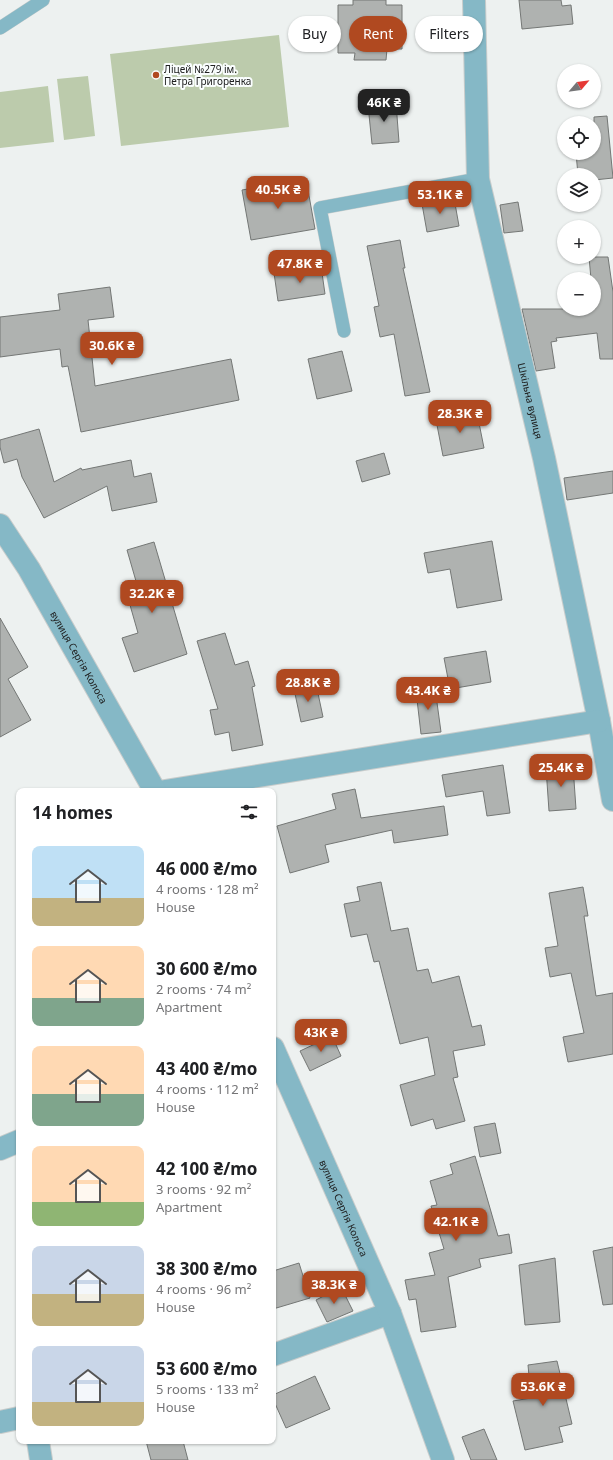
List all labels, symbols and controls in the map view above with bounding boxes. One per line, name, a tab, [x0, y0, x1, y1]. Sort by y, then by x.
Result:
chip: Buy	[288, 16, 341, 52]
chip: Rent	[349, 16, 407, 52]
chip: Filters	[415, 16, 483, 52]
place label: Ліцей №279 ім. Петра Григоренка	[164, 62, 251, 88]
north arrow	[557, 64, 601, 108]
map controls	[557, 64, 601, 316]
marker: Ліцей №279 ім. Петра Григоренка	[151, 70, 161, 80]
pin: 46K ₴	[356, 89, 412, 123]
text: 46K ₴	[367, 93, 401, 111]
button: locate	[557, 116, 601, 160]
button: layers	[557, 168, 601, 212]
pin: 40.5K ₴	[241, 176, 315, 210]
text: 40.5K ₴	[255, 180, 301, 198]
pin: 53.1K ₴	[403, 181, 477, 215]
text: 53.1K ₴	[417, 185, 463, 203]
button: +	[557, 220, 601, 264]
pin: 47.8K ₴	[263, 250, 337, 284]
text: 47.8K ₴	[277, 254, 323, 272]
button: −	[557, 272, 601, 316]
pin: 30.6K ₴	[75, 332, 149, 366]
text: 30.6K ₴	[89, 336, 135, 354]
street label: Шкільна вулиця	[515, 361, 546, 440]
pin: 28.3K ₴	[423, 400, 497, 434]
text: 28.3K ₴	[437, 404, 483, 422]
pin: 32.2K ₴	[115, 580, 189, 614]
text: 32.2K ₴	[129, 584, 175, 602]
street label: вулиця Сергія Колоса	[47, 608, 111, 706]
pin: 28.8K ₴	[271, 669, 345, 703]
text: 28.8K ₴	[285, 673, 331, 691]
pin: 43.4K ₴	[391, 677, 465, 711]
text: 43.4K ₴	[405, 681, 451, 699]
pin: 25.4K ₴	[524, 754, 598, 788]
text: 25.4K ₴	[538, 758, 584, 776]
text: 14 homes	[32, 801, 113, 824]
icon: filters	[238, 801, 260, 823]
text: 46 000 ₴/mo	[156, 857, 257, 880]
icon: home	[64, 862, 112, 910]
text: 4 rooms · 128 m²	[156, 880, 259, 898]
text: House	[156, 898, 195, 916]
text: 30 600 ₴/mo	[156, 957, 257, 980]
icon: home	[64, 962, 112, 1010]
text: 2 rooms · 74 m²	[156, 980, 251, 998]
text: Apartment	[156, 998, 222, 1016]
pin: 43K ₴	[293, 1019, 349, 1053]
text: 43K ₴	[304, 1023, 338, 1041]
text: 43 400 ₴/mo	[156, 1057, 257, 1080]
icon: home	[64, 1062, 112, 1110]
text: 4 rooms · 112 m²	[156, 1080, 259, 1098]
text: House	[156, 1098, 195, 1116]
text: 42 100 ₴/mo	[156, 1157, 257, 1180]
street label: вулиця Сергія Колоса	[316, 1157, 371, 1259]
icon: home	[64, 1162, 112, 1210]
text: 3 rooms · 92 m²	[156, 1180, 251, 1198]
text: Apartment	[156, 1198, 222, 1216]
pin: 42.1K ₴	[419, 1208, 493, 1242]
text: 42.1K ₴	[433, 1212, 479, 1230]
text: 38 300 ₴/mo	[156, 1257, 257, 1280]
icon: home	[64, 1262, 112, 1310]
pin: 38.3K ₴	[297, 1271, 371, 1305]
text: 38.3K ₴	[311, 1275, 357, 1293]
text: 4 rooms · 96 m²	[156, 1280, 251, 1298]
text: House	[156, 1298, 195, 1316]
text: 53 600 ₴/mo	[156, 1357, 257, 1380]
icon: home	[64, 1362, 112, 1410]
pin: 53.6K ₴	[506, 1373, 580, 1407]
text: 53.6K ₴	[520, 1377, 566, 1395]
text: 5 rooms · 133 m²	[156, 1380, 259, 1398]
text: House	[156, 1398, 195, 1416]

